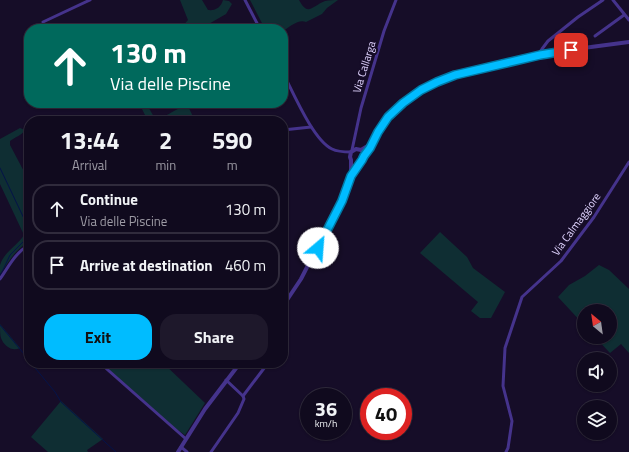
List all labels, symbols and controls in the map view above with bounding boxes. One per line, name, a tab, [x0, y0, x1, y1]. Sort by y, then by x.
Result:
text: 130 m	[110, 31, 187, 74]
pin	[554, 33, 588, 67]
street label: Via Callarga	[348, 39, 380, 95]
icon: arrive	[560, 39, 582, 61]
icon: ahead	[44, 40, 96, 92]
text: Via delle Piscine	[110, 70, 231, 97]
text: 13:44	[60, 122, 120, 158]
text: 2	[159, 122, 173, 158]
text: 590	[212, 122, 252, 158]
text: Arrival	[72, 155, 107, 175]
text: min	[155, 155, 176, 175]
text: m	[227, 155, 238, 175]
text: Continue	[80, 188, 138, 211]
street label: Via Calmaggiore	[548, 189, 605, 259]
icon: ahead	[46, 198, 68, 220]
text: 130 m	[225, 198, 266, 221]
text: Via delle Piscine	[80, 211, 167, 231]
position arrow	[297, 227, 339, 269]
icon: arrive	[46, 254, 68, 276]
text: Arrive at destination	[80, 254, 213, 277]
text: 460 m	[225, 254, 266, 277]
north arrow	[577, 304, 617, 344]
map controls	[577, 304, 617, 440]
button: Exit	[44, 314, 152, 360]
button: Share	[160, 314, 268, 360]
button: sound	[577, 352, 617, 392]
speed limit sign: 40	[360, 388, 412, 440]
text: 36	[315, 393, 337, 424]
button: layers	[577, 400, 617, 440]
text: km/h	[315, 416, 337, 431]

